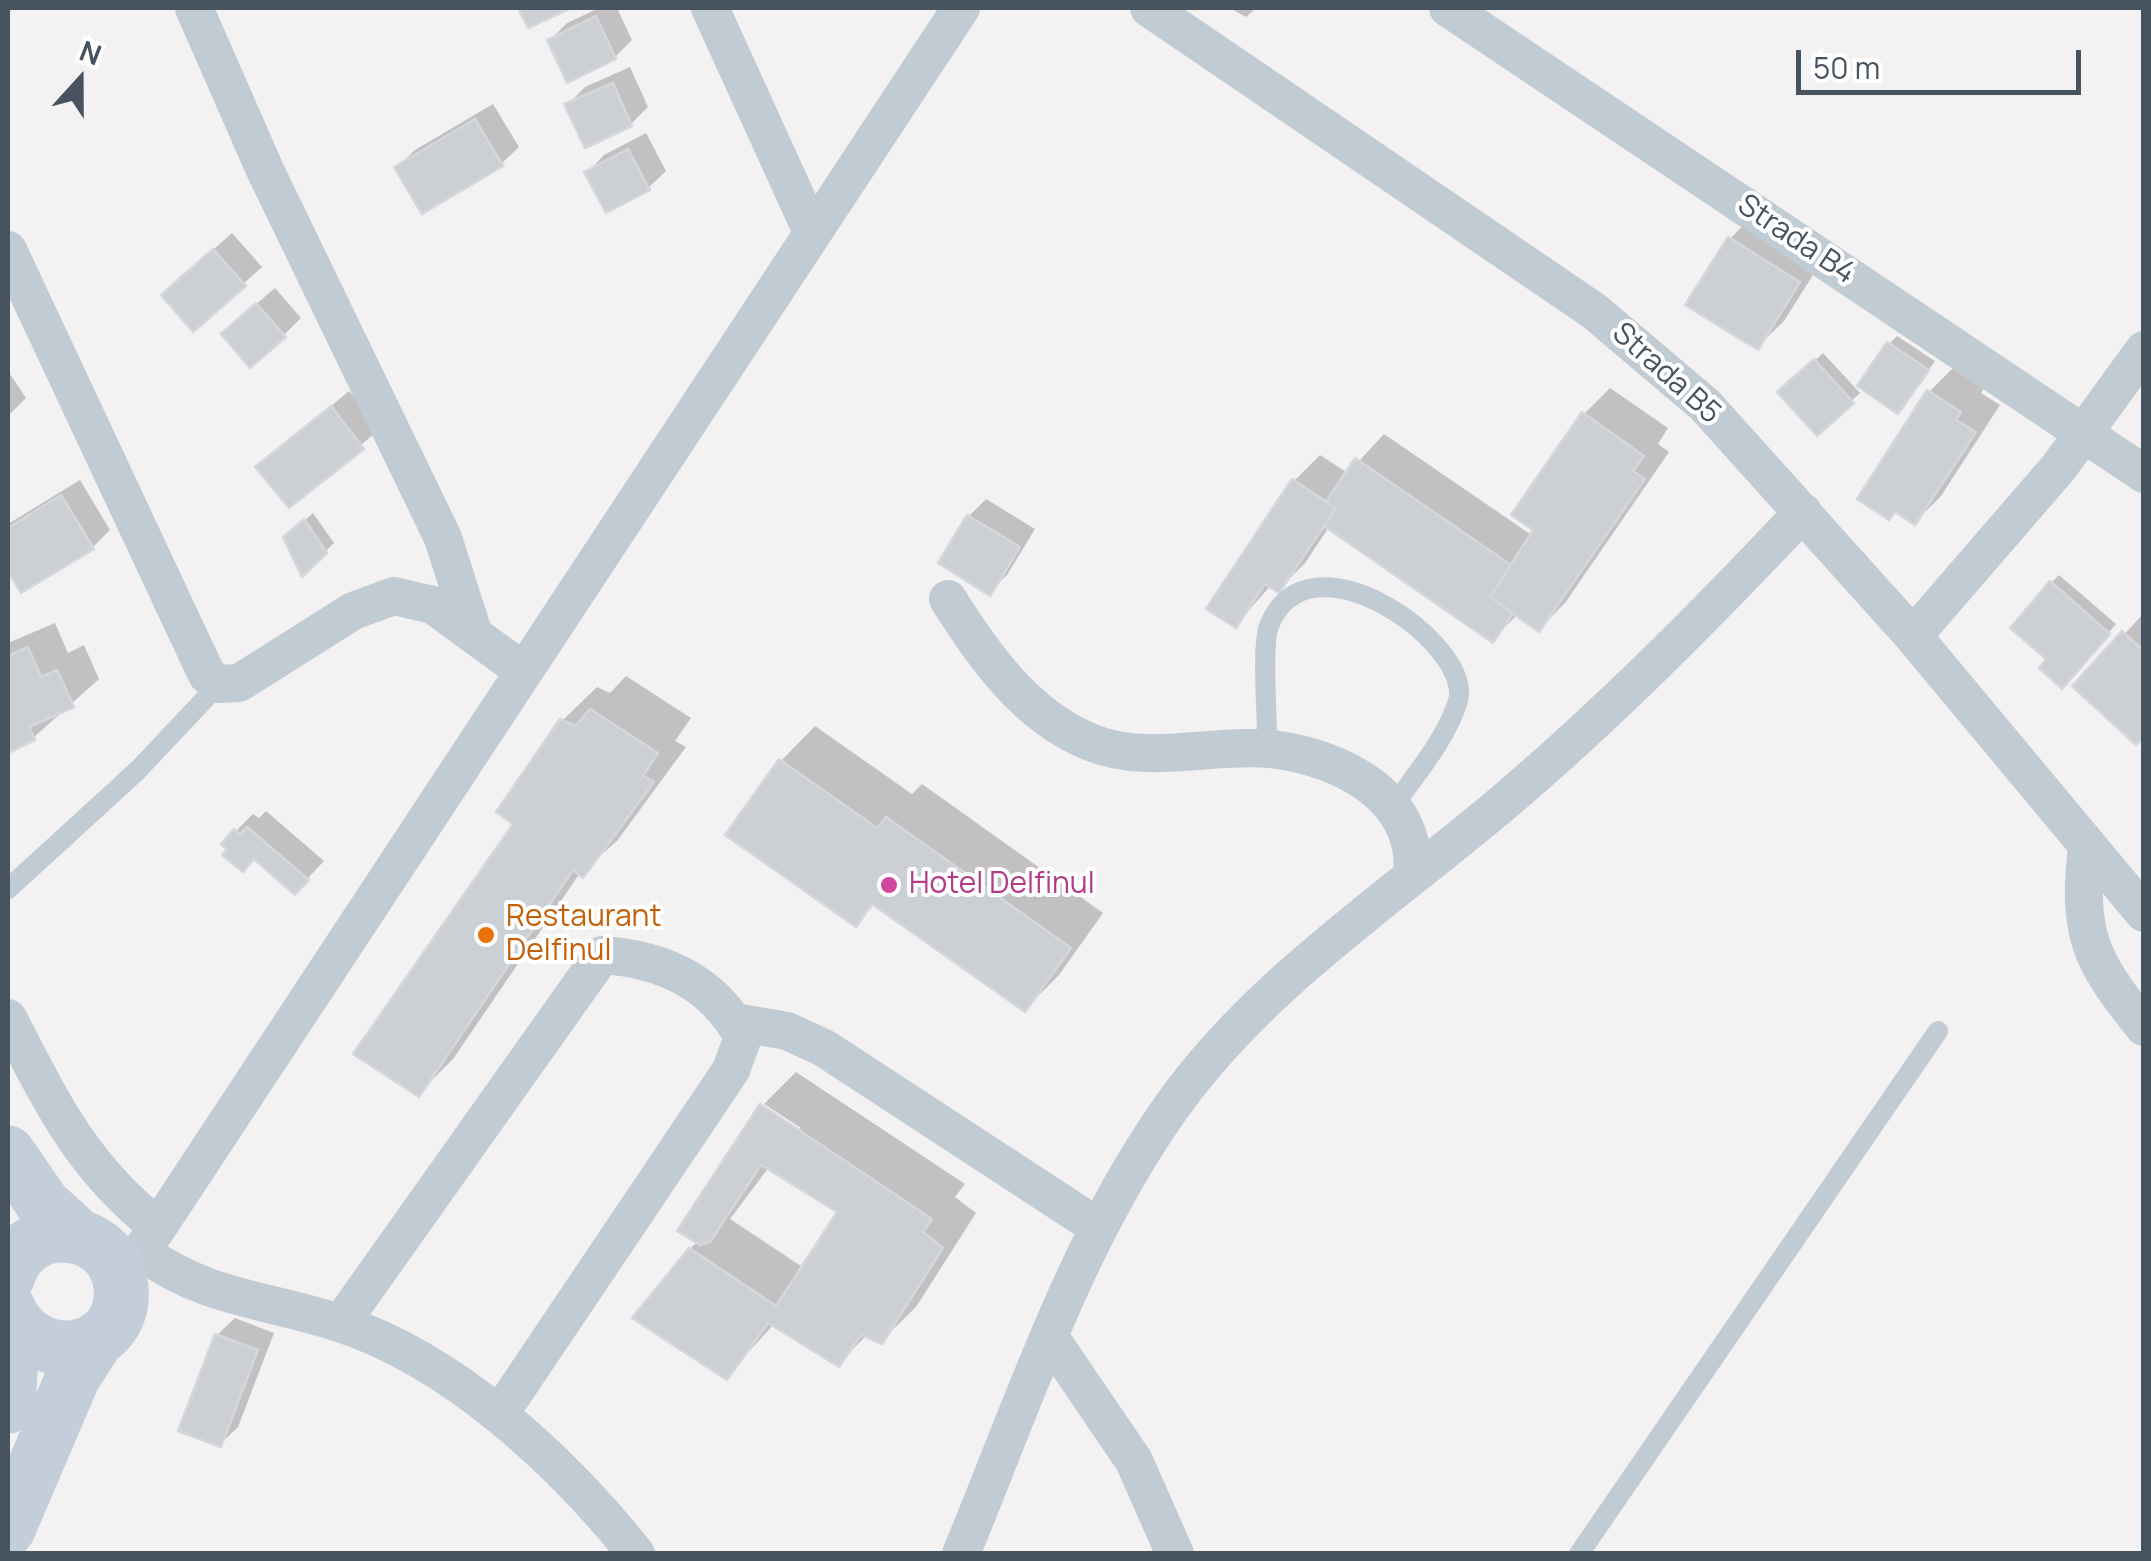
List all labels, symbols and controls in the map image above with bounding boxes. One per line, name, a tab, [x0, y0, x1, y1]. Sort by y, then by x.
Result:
north arrow	[30, 30, 130, 130]
scale bar	[1801, 30, 2086, 92]
text: N	[75, 31, 107, 73]
text: 50 m	[1813, 47, 1880, 88]
street label: Strada B4	[1730, 188, 1862, 292]
street label: Strada B5	[1604, 316, 1728, 432]
place label: Hotel Delfinul	[909, 867, 1095, 903]
marker: Hotel Delfinul	[878, 874, 900, 896]
place label: Restaurant Delfinul	[506, 900, 661, 970]
marker: Restaurant Delfinul	[475, 924, 497, 946]

